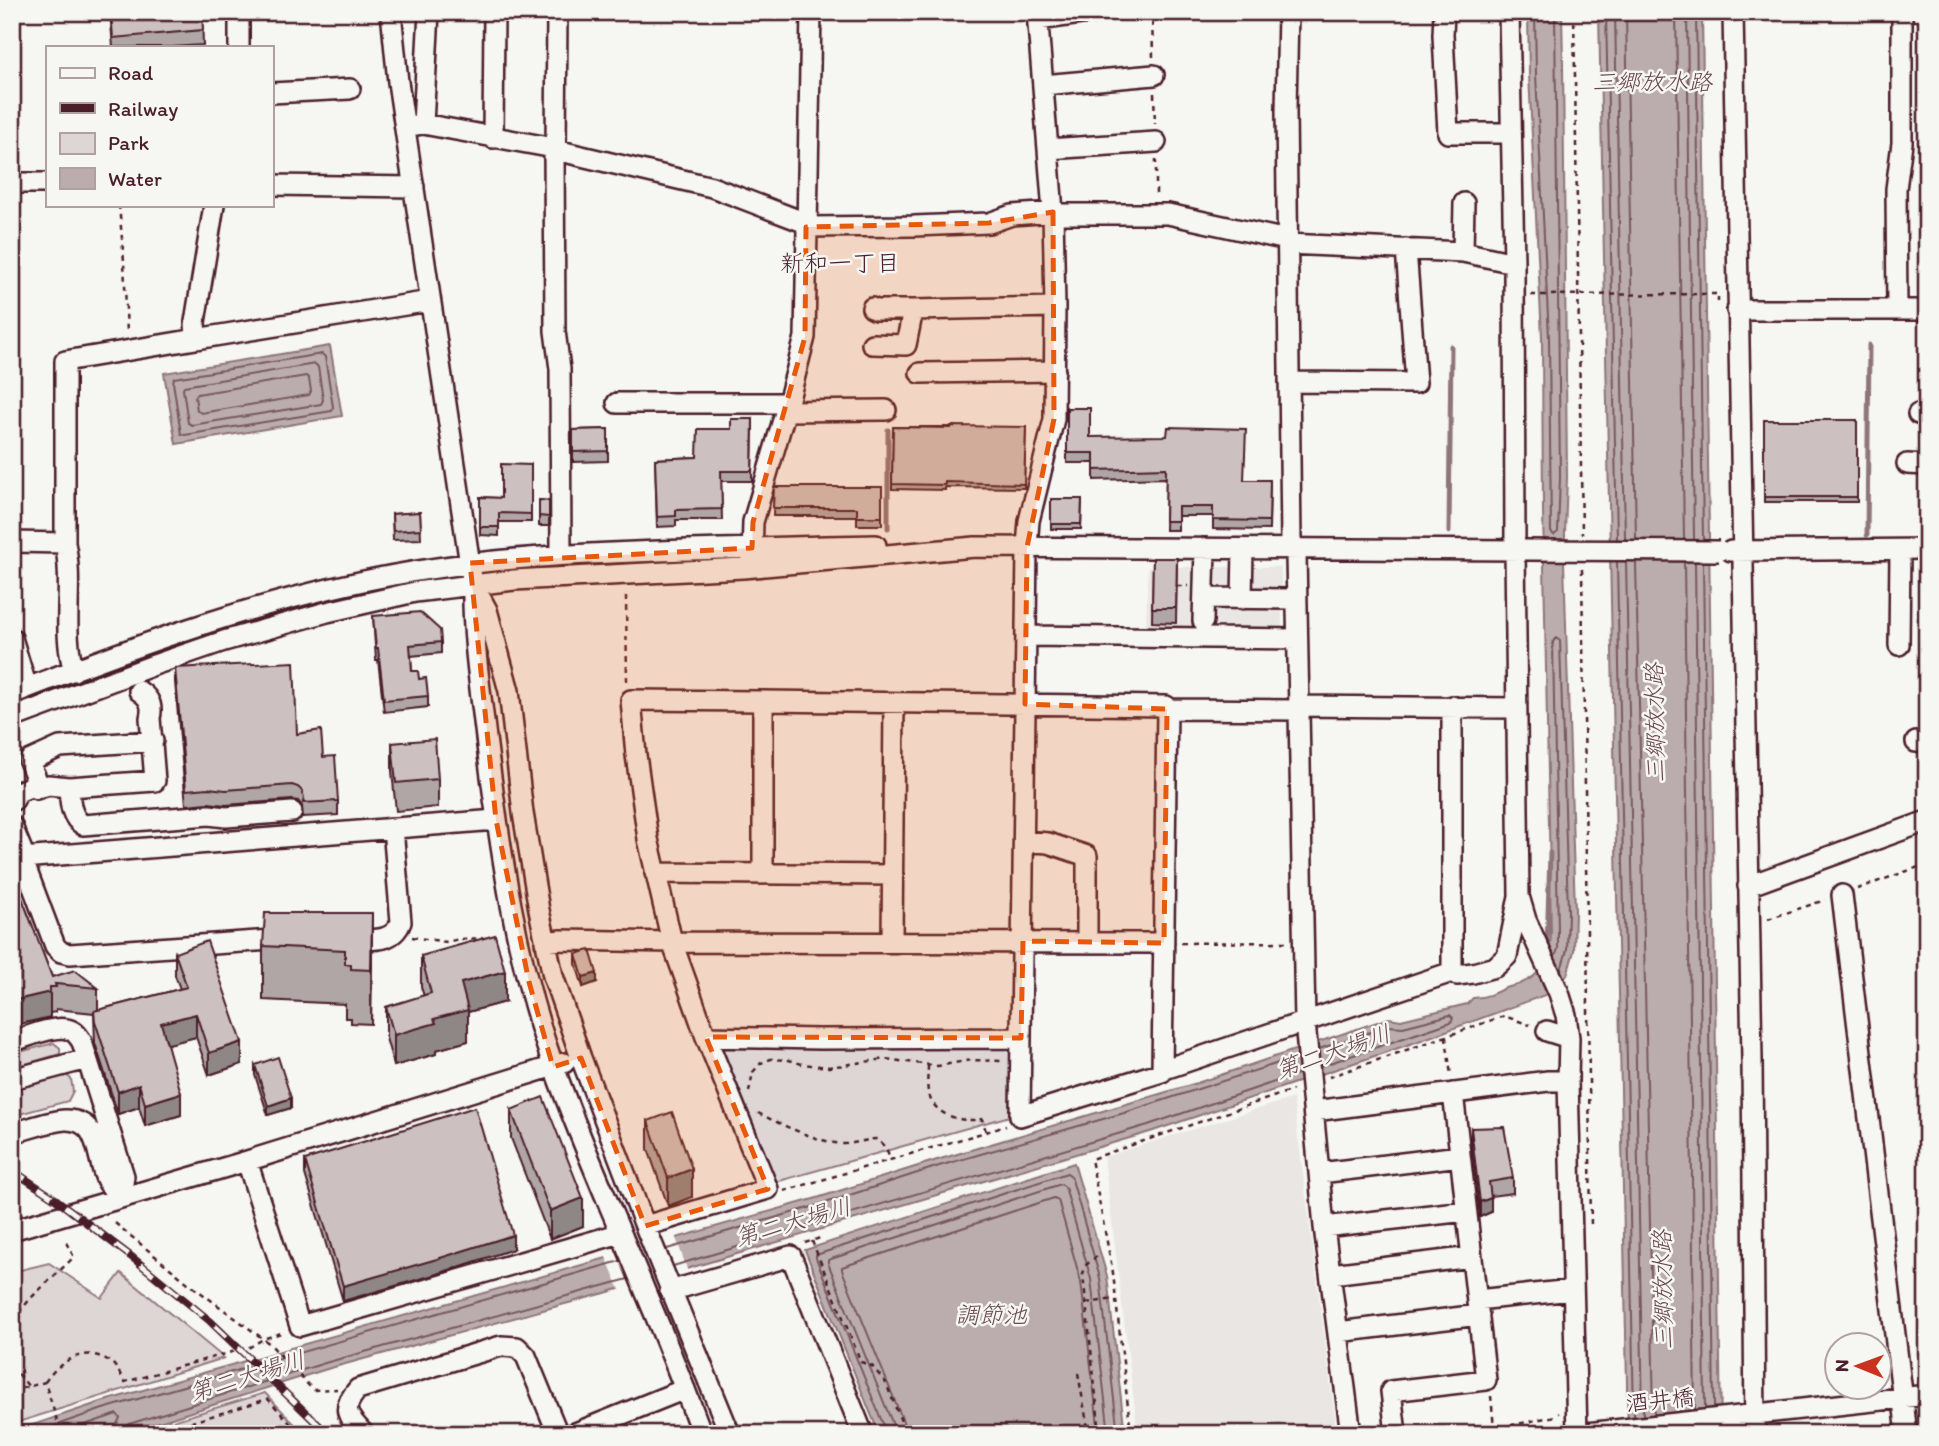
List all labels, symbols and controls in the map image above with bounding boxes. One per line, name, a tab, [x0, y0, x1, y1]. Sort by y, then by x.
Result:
legend	[46, 46, 273, 206]
text: Road	[108, 60, 154, 85]
water label: 三郷放水路	[1592, 67, 1714, 96]
text: Railway	[108, 96, 178, 121]
text: Park	[108, 130, 150, 155]
text: Water	[108, 166, 162, 191]
district label: 新和一丁目	[780, 248, 900, 277]
water label: 三郷放水路	[1639, 661, 1670, 783]
water label: 第二大場川	[1271, 1018, 1394, 1085]
water label: 第二大場川	[731, 1191, 855, 1252]
water label: 三郷放水路	[1647, 1228, 1678, 1350]
water label: 調節池	[955, 1300, 1028, 1329]
north arrow	[1824, 1330, 1894, 1400]
water label: 第二大場川	[185, 1344, 308, 1407]
text: N	[1830, 1359, 1853, 1372]
street label: 酒井橋	[1624, 1382, 1696, 1418]

